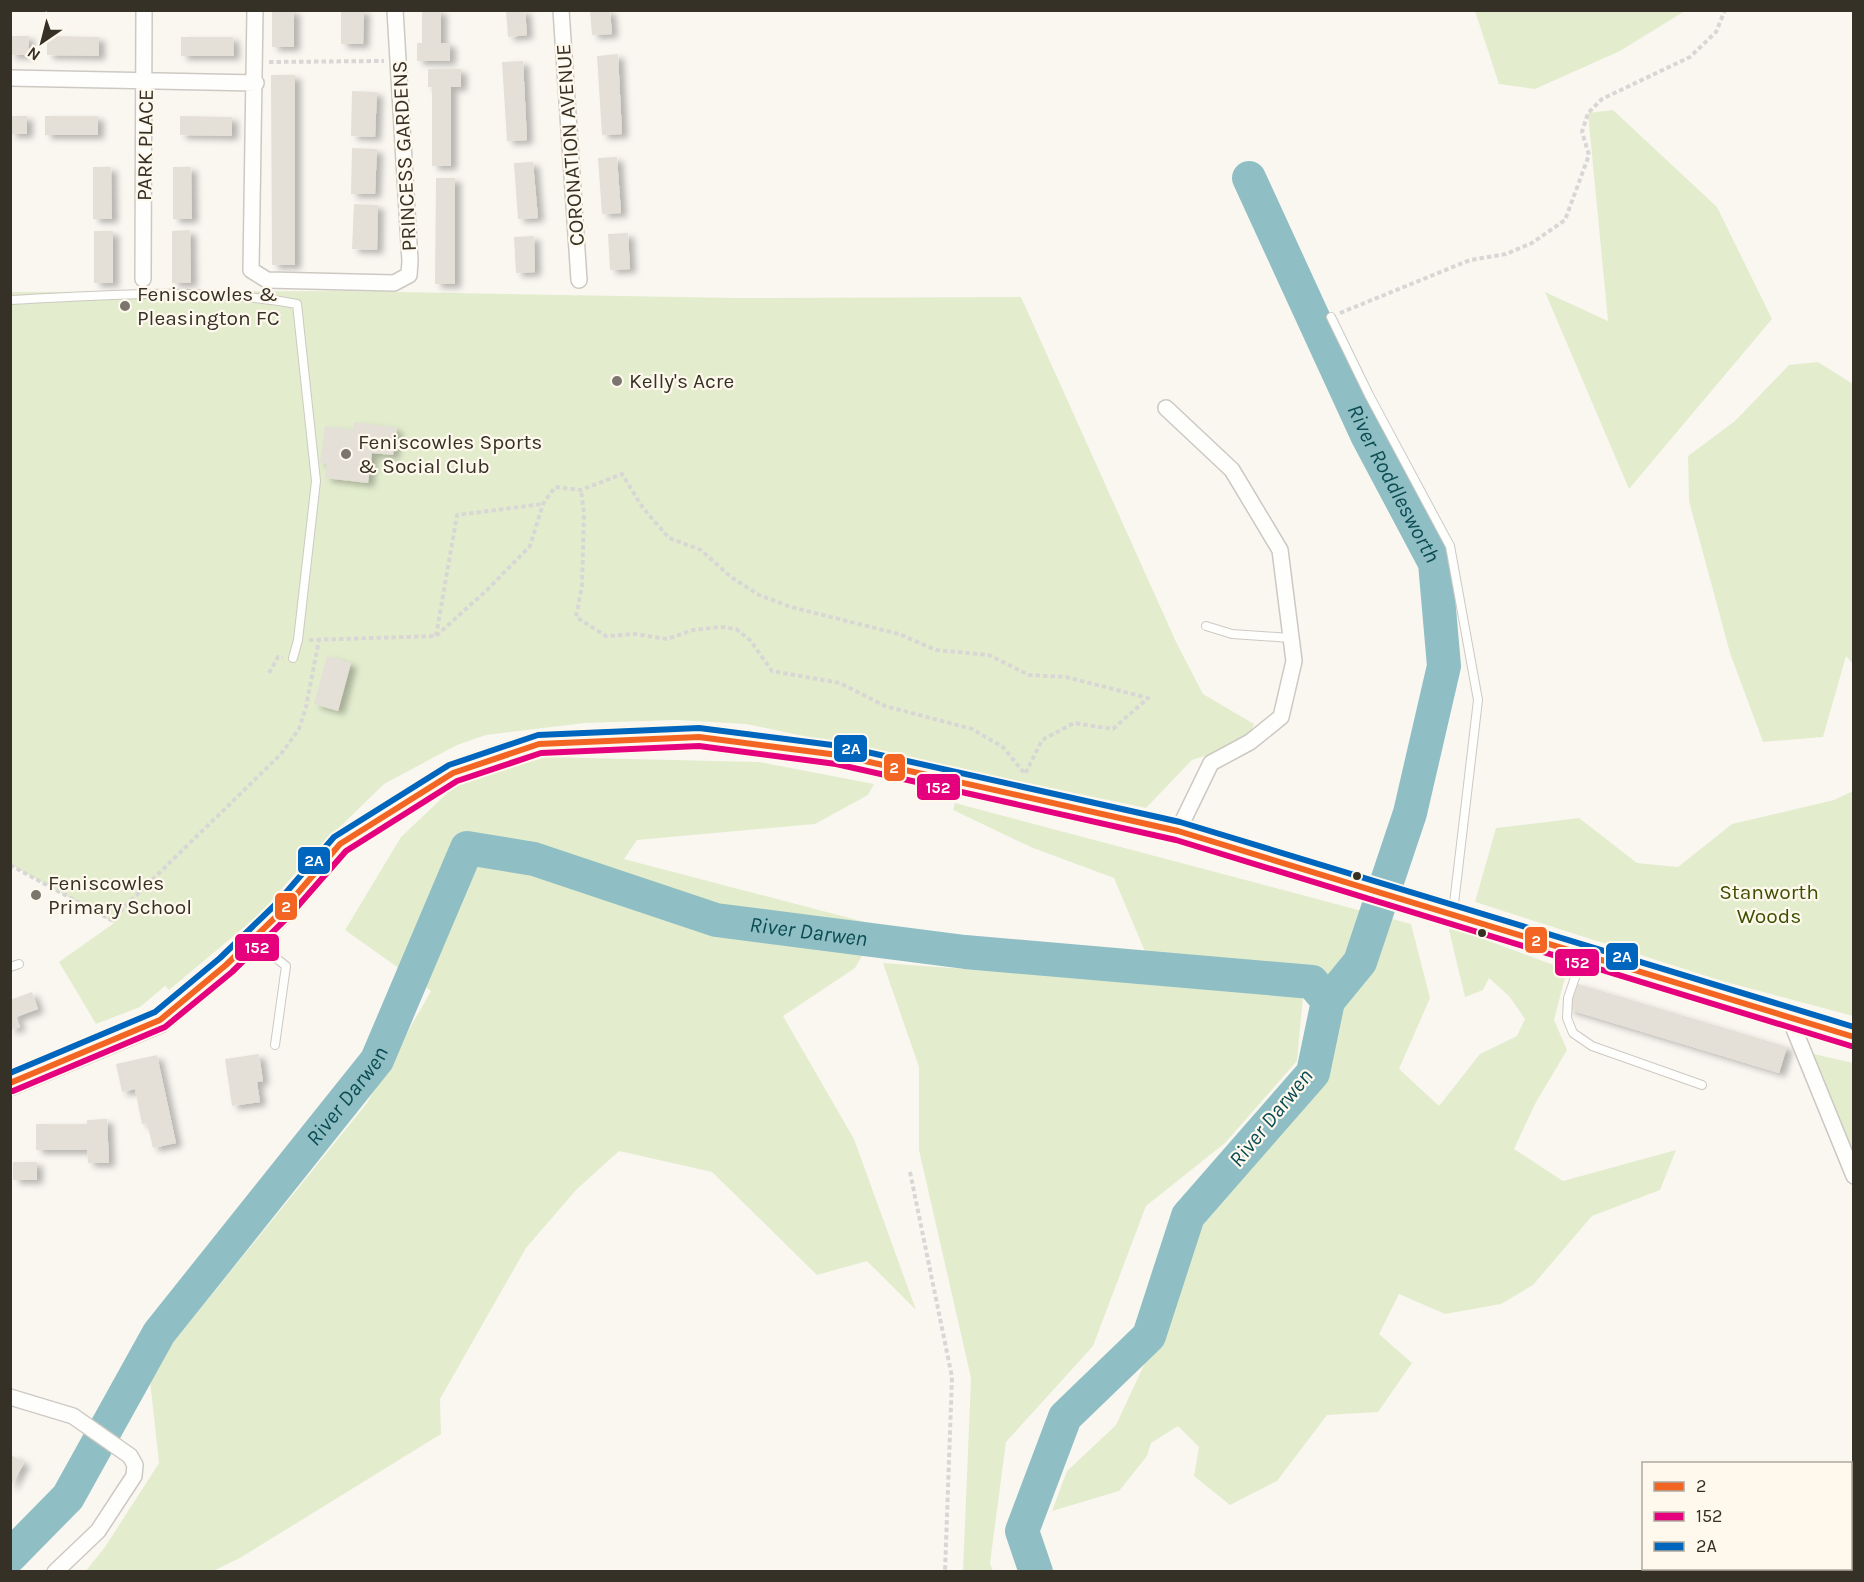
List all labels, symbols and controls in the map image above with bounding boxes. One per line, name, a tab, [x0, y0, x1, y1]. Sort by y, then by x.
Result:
north arrow	[12, 12, 72, 72]
text: N	[24, 43, 44, 65]
street label: CORONATION AVENUE	[551, 43, 589, 247]
street label: PRINCESS GARDENS	[387, 60, 421, 252]
street label: PARK PLACE	[132, 89, 158, 201]
place label: Feniscowles & Pleasington FC	[137, 282, 280, 330]
marker: Feniscowles & Pleasington FC	[118, 299, 132, 313]
place label: Kelly's Acre	[629, 369, 734, 393]
marker: Kelly's Acre	[610, 374, 624, 388]
water label: River Roddlesworth	[1342, 400, 1446, 567]
place label: Feniscowles Sports & Social Club	[358, 430, 542, 478]
marker: Feniscowles Sports & Social Club	[339, 447, 353, 461]
line badge: 2A	[833, 734, 868, 763]
text: 2A	[841, 739, 861, 758]
line badge: 2	[883, 753, 906, 782]
text: 2	[889, 758, 899, 777]
line badge: 152	[916, 773, 961, 801]
text: 152	[926, 778, 950, 797]
line badge: 2A	[297, 846, 331, 875]
text: 2A	[304, 851, 324, 870]
unlabelled marker	[1351, 870, 1363, 882]
place label: Feniscowles Primary School	[48, 871, 192, 919]
park label: Stanworth Woods	[1719, 880, 1819, 928]
marker: Feniscowles Primary School	[29, 888, 43, 902]
line badge: 2	[274, 892, 298, 921]
text: 2	[281, 897, 291, 916]
water label: River Darwen	[748, 911, 869, 952]
line badge: 2	[1524, 926, 1548, 954]
unlabelled marker	[1476, 927, 1488, 939]
text: 2	[1531, 931, 1541, 950]
line badge: 152	[234, 933, 280, 962]
text: 152	[245, 938, 269, 957]
line badge: 2A	[1605, 942, 1639, 971]
text: 2A	[1612, 947, 1632, 966]
line badge: 152	[1554, 948, 1600, 977]
text: 152	[1565, 953, 1589, 972]
water label: River Darwen	[301, 1043, 394, 1151]
water label: River Darwen	[1224, 1064, 1318, 1172]
legend	[1642, 1462, 1852, 1570]
text: 2	[1696, 1475, 1706, 1497]
text: 152	[1696, 1505, 1723, 1527]
text: 2A	[1696, 1535, 1717, 1557]

